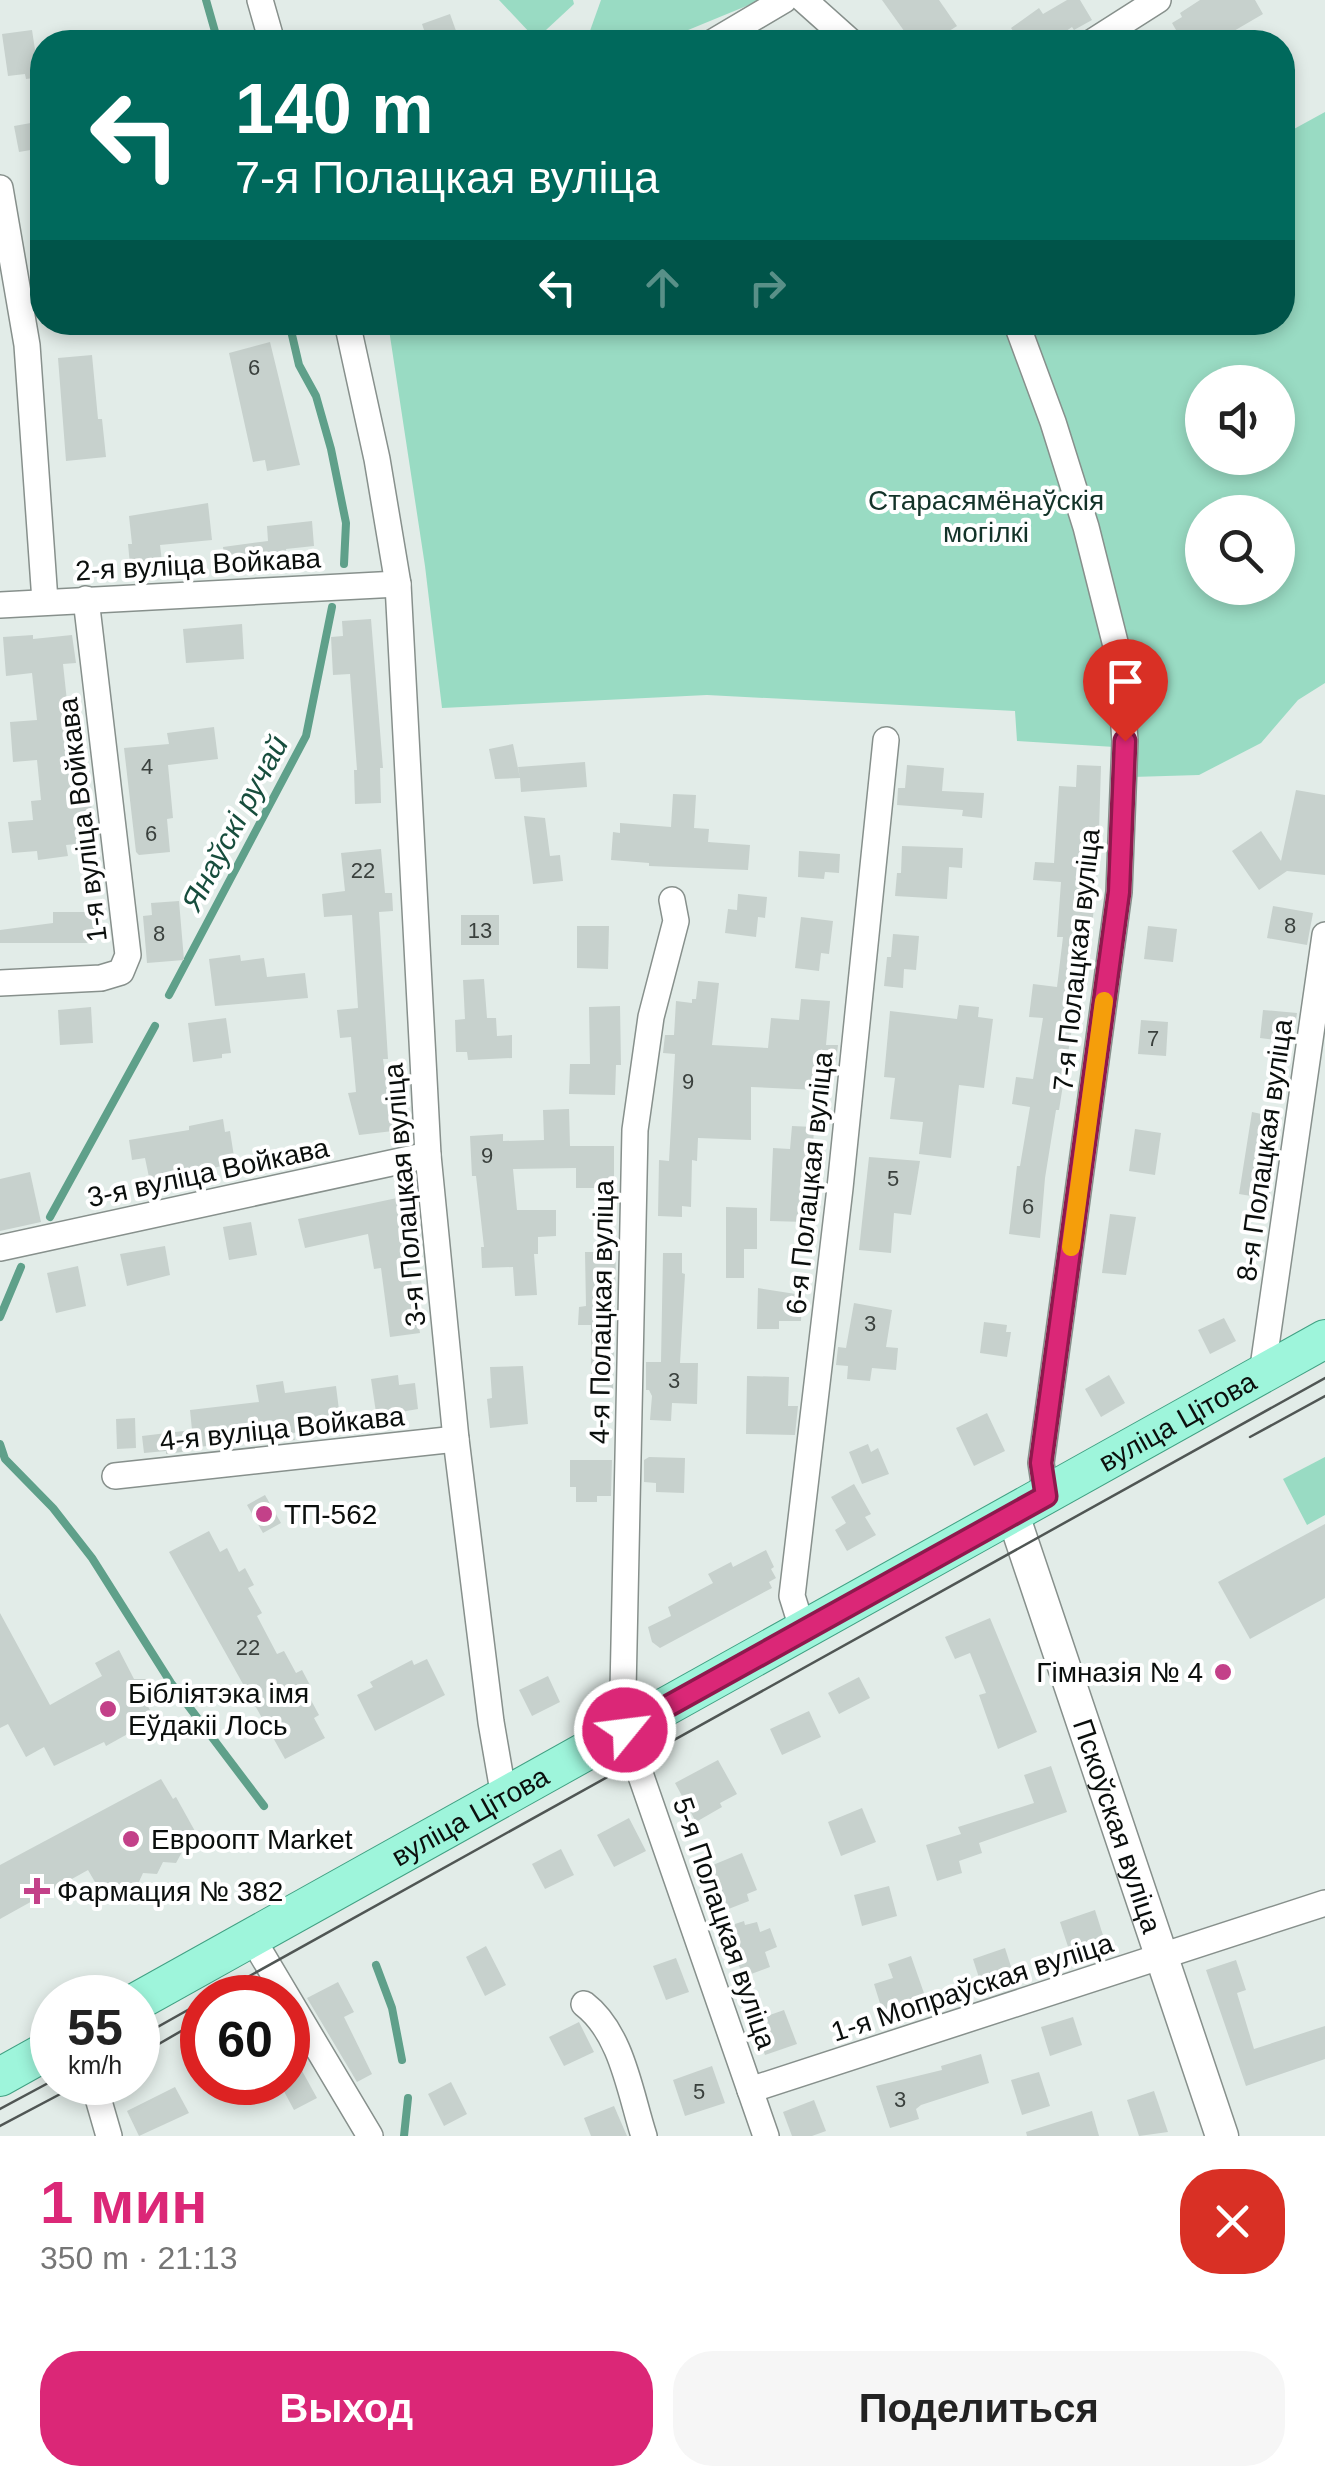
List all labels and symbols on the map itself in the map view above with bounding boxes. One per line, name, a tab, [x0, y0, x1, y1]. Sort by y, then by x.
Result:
house number: 6	[248, 355, 260, 380]
park label: Старасямёнаўскія могілкі	[868, 485, 1104, 548]
street label: 2-я вуліца Войкава	[74, 543, 322, 586]
pin	[1083, 639, 1168, 742]
street label: 1-я вуліца Войкава	[52, 696, 113, 944]
water label: Янаўскі ручай	[174, 730, 294, 917]
house number: 4	[141, 754, 153, 779]
house number: 6	[145, 821, 157, 846]
street label: 7-я Полацкая вуліца	[1047, 827, 1106, 1093]
house number: 22	[351, 858, 375, 883]
house number: 8	[1284, 913, 1296, 938]
house number: 13	[468, 918, 492, 943]
house number: 8	[153, 921, 165, 946]
street label: 8-я Полацкая вуліца	[1231, 1017, 1298, 1283]
house number: 7	[1147, 1026, 1159, 1051]
street label: 6-я Полацкая вуліца	[780, 1050, 839, 1316]
street label: 3-я Полацкая вуліца	[378, 1062, 431, 1328]
house number: 9	[682, 1069, 694, 1094]
street label: 3-я вуліца Войкава	[85, 1132, 332, 1213]
house number: 9	[481, 1143, 493, 1168]
house number: 5	[887, 1166, 899, 1191]
street label: 4-я Полацкая вуліца	[584, 1179, 619, 1444]
house number: 6	[1022, 1194, 1034, 1219]
house number: 3	[864, 1311, 876, 1336]
street label: вуліца Цітова	[1094, 1365, 1262, 1478]
house number: 3	[668, 1368, 680, 1393]
street label: 4-я вуліца Войкава	[158, 1400, 406, 1457]
place label: ТП-562	[284, 1499, 377, 1530]
marker: ТП-562	[253, 1503, 275, 1525]
house number: 22	[236, 1635, 260, 1660]
place label: Гімназія № 4	[1036, 1657, 1203, 1688]
marker: Гімназія № 4	[1212, 1661, 1234, 1683]
place label: Бібліятэка імя Еўдакіі Лось	[128, 1678, 309, 1741]
position arrow	[573, 1678, 677, 1782]
marker: Бібліятэка імя Еўдакіі Лось	[97, 1698, 119, 1720]
street label: Пскоўская вуліца	[1067, 1715, 1168, 1937]
street label: вуліца Цітова	[386, 1760, 554, 1872]
street label: 5-я Полацкая вуліца	[667, 1793, 782, 2053]
place label: Евроопт Market	[151, 1824, 353, 1855]
marker: Евроопт Market	[120, 1828, 142, 1850]
place label: Фармация № 382	[57, 1876, 283, 1907]
marker: Фармация № 382	[26, 1880, 48, 1902]
street label: 1-я Мопраўская вуліца	[827, 1927, 1117, 2048]
speed limit sign: 60	[180, 1975, 310, 2105]
house number: 5	[693, 2079, 705, 2104]
house number: 3	[894, 2087, 906, 2112]

